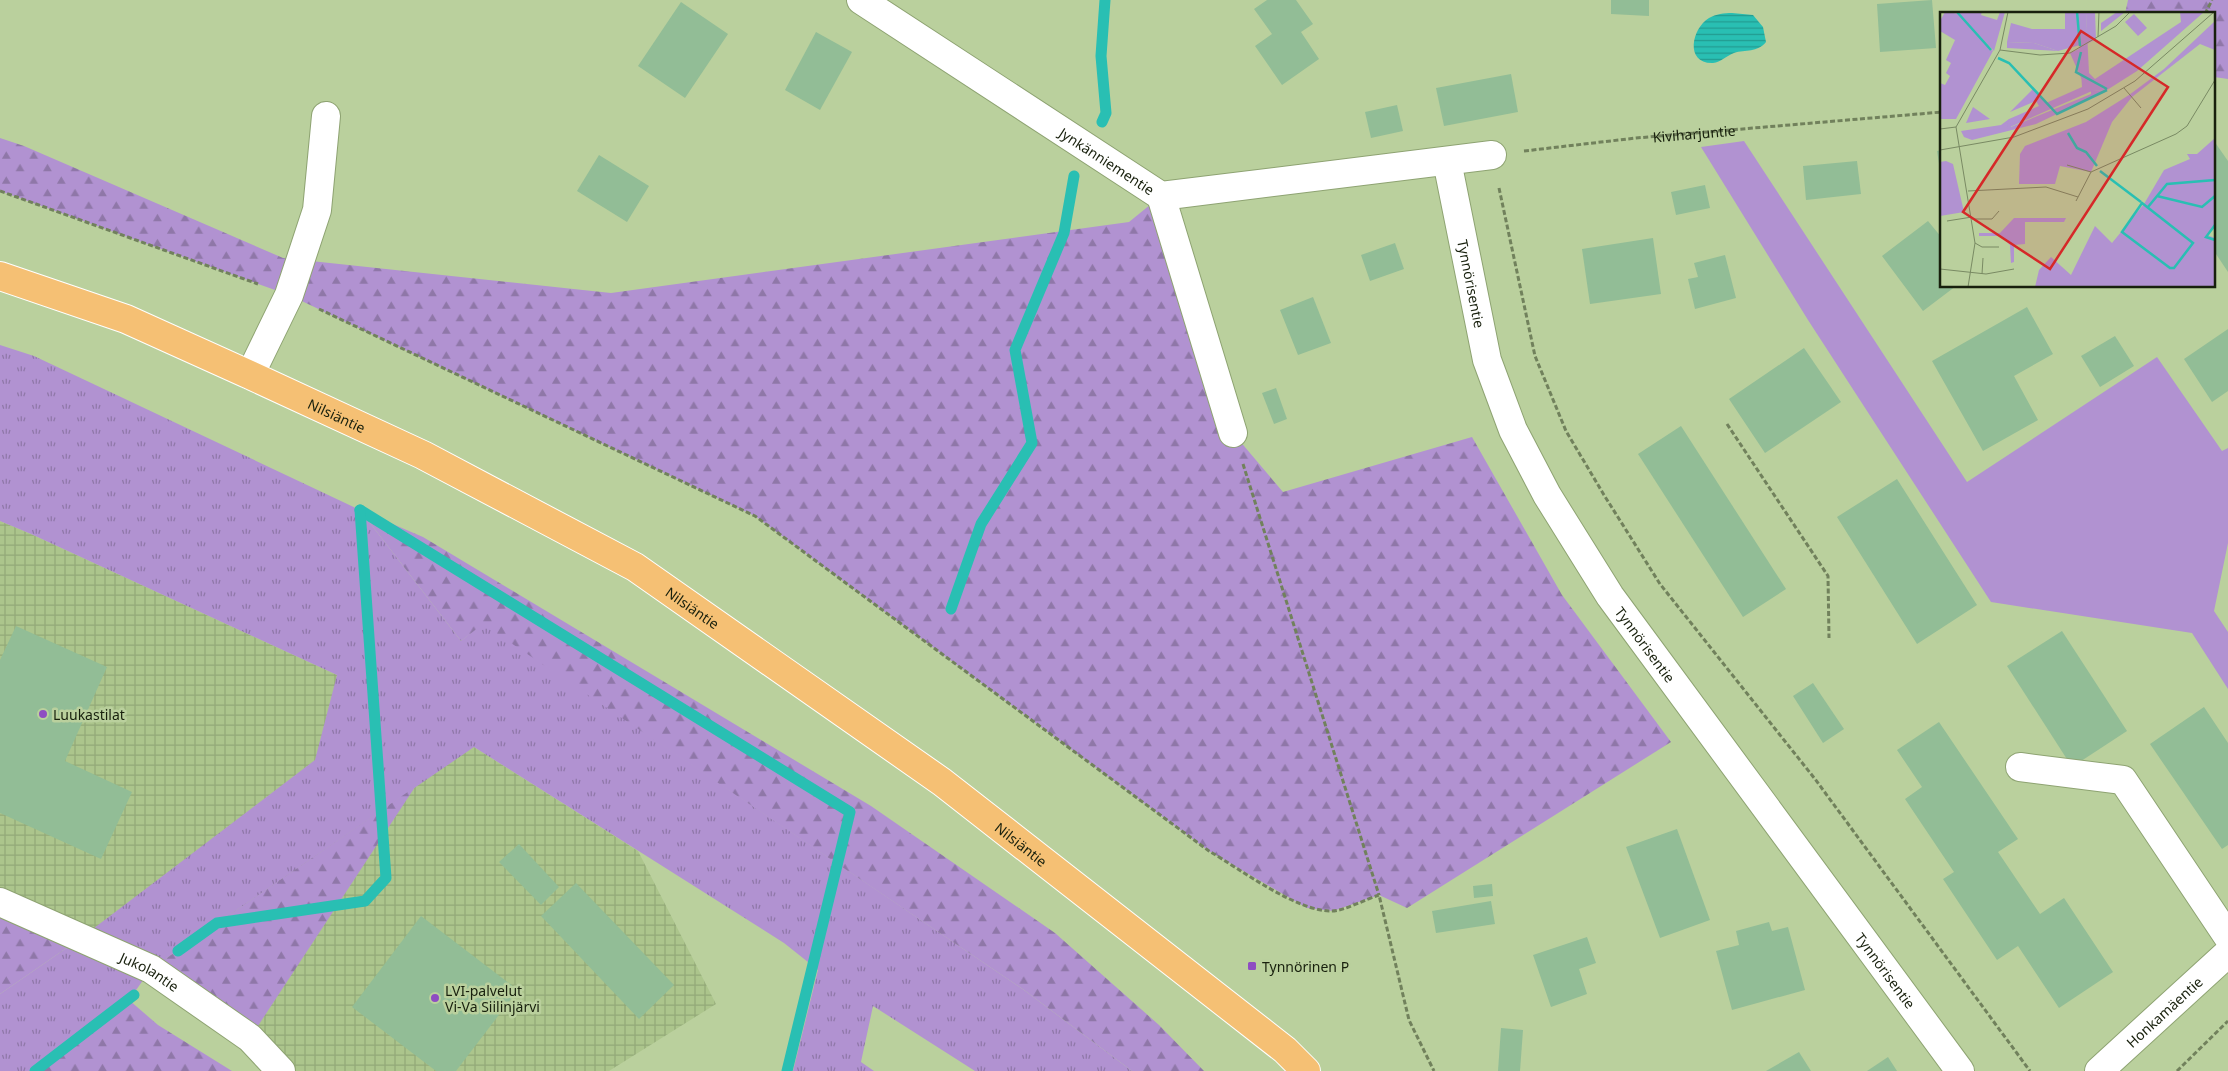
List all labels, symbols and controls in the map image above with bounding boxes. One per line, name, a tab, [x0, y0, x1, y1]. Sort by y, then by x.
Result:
inset map	[1940, 12, 2216, 288]
street label: Kiviharjuntie	[1652, 120, 1736, 146]
street label: Jynkänniementie	[1054, 122, 1158, 199]
street label: Tynnörisentie	[1453, 238, 1490, 330]
street label: Nilsiäntie	[305, 394, 369, 437]
street label: Nilsiäntie	[662, 582, 723, 633]
street label: Tynnörisentie	[1611, 603, 1680, 686]
place label: Luukastilat	[53, 705, 125, 724]
marker: Luukastilat	[37, 708, 49, 720]
street label: Nilsiäntie	[991, 818, 1051, 870]
street label: Tynnörisentie	[1852, 929, 1920, 1012]
street label: Jukolantie	[115, 946, 183, 995]
place label: Tynnörinen P	[1262, 957, 1349, 976]
marker: Tynnörinen P	[1246, 960, 1258, 972]
street label: Honkamäentie	[2122, 972, 2206, 1051]
place label: LVI-palvelut Vi-Va Siilinjärvi	[445, 981, 540, 1016]
marker: LVI-palvelut Vi-Va Siilinjärvi	[429, 992, 441, 1004]

